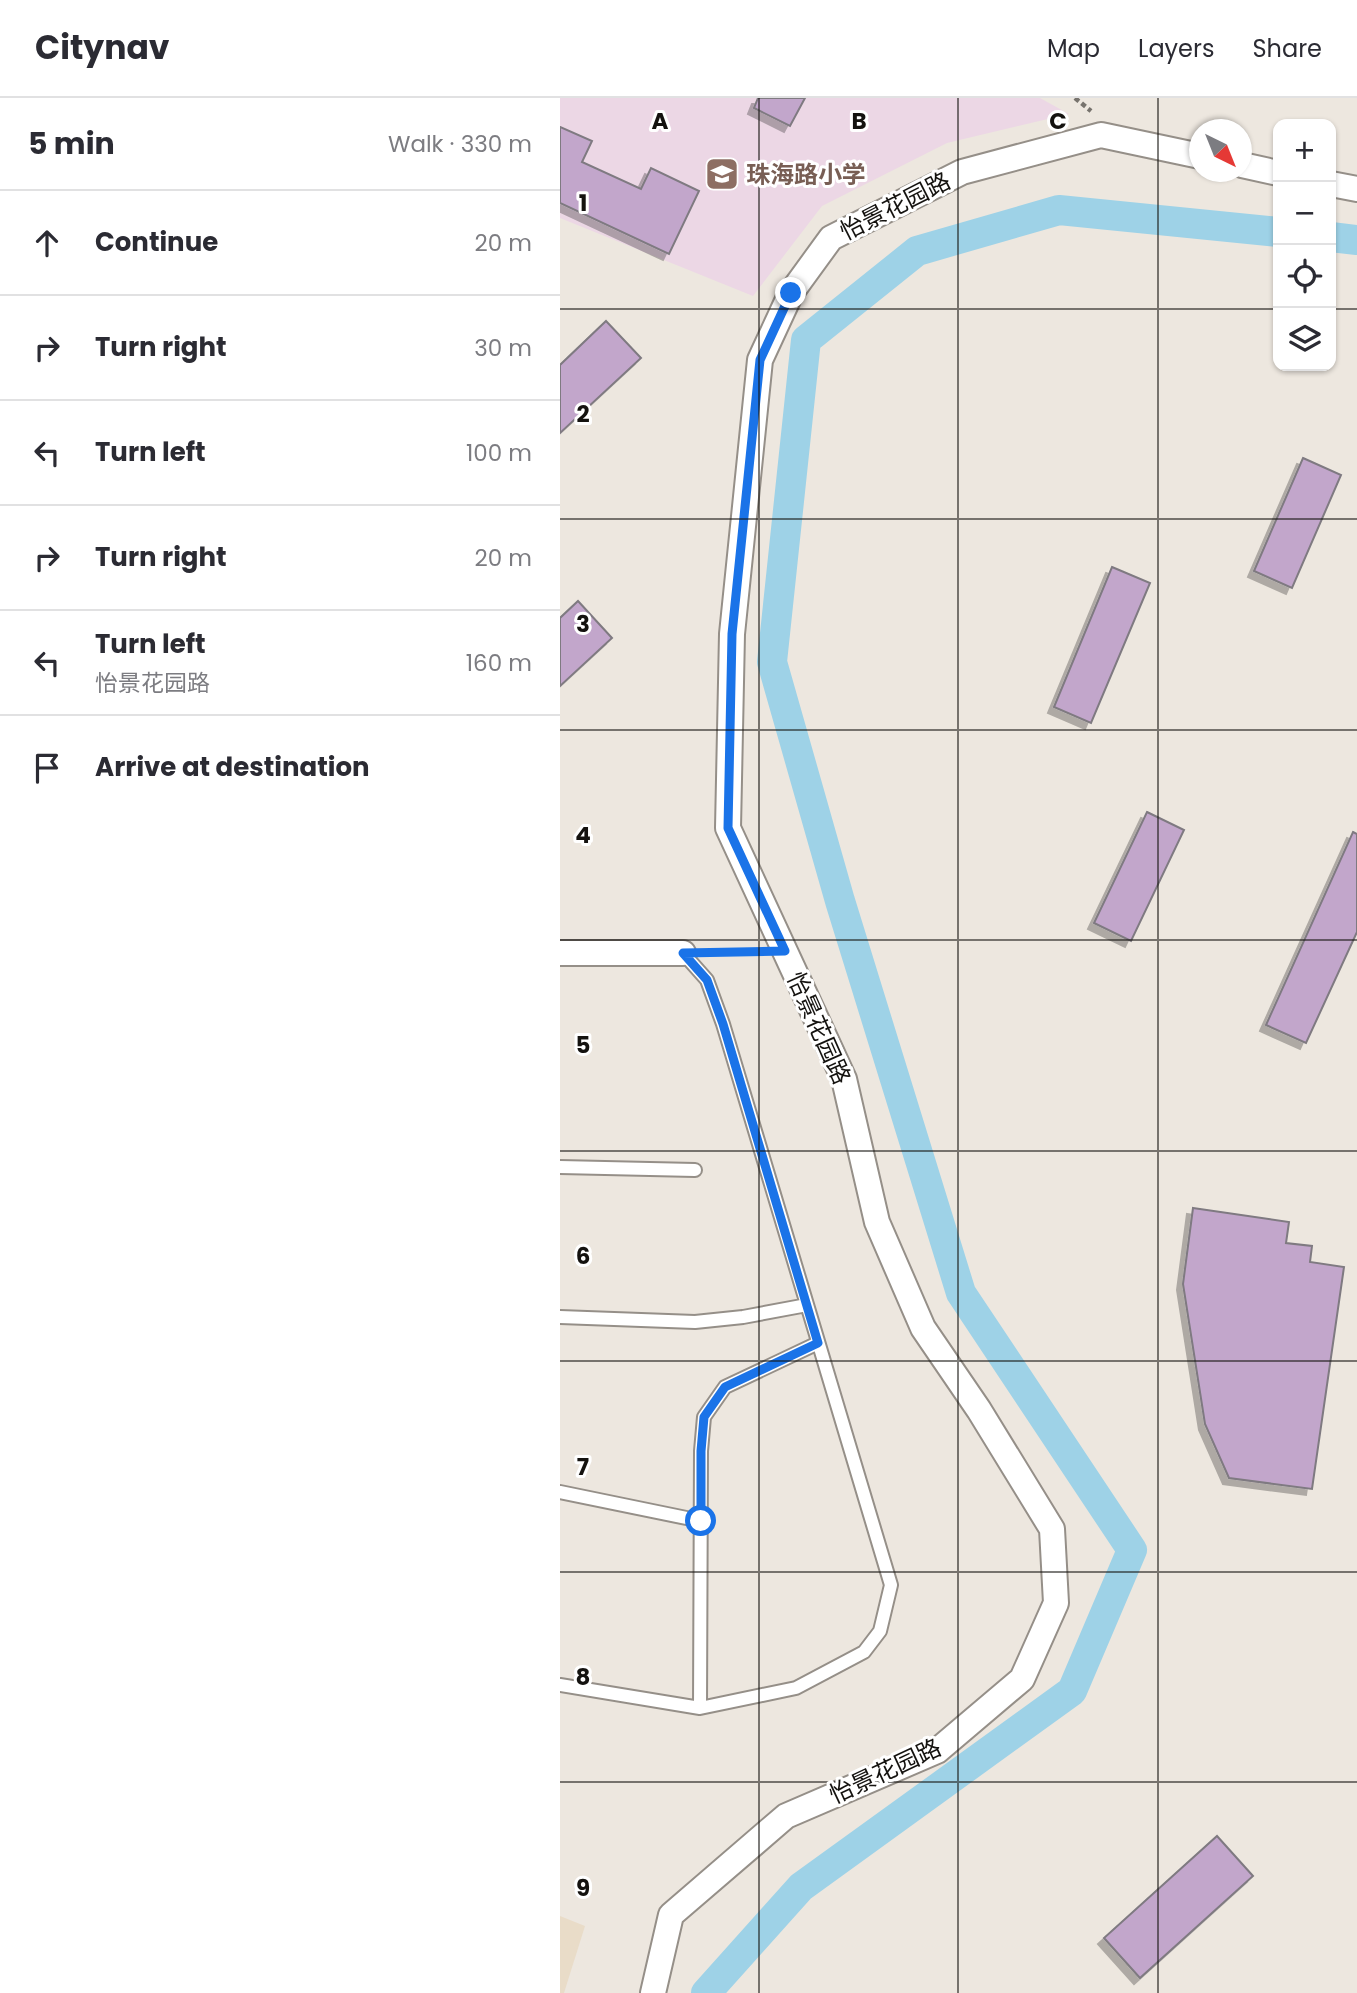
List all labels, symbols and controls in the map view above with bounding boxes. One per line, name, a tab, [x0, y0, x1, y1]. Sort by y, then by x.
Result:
text: Citynav	[35, 24, 169, 71]
text: Map	[1047, 32, 1100, 65]
text: Layers	[1138, 32, 1214, 65]
text: Share	[1252, 32, 1322, 65]
text: A	[652, 105, 669, 137]
text: B	[851, 105, 867, 137]
text: C	[1049, 105, 1067, 137]
north arrow	[1189, 119, 1252, 182]
map controls	[1273, 119, 1336, 371]
button: +	[1273, 119, 1336, 182]
text: 5 min	[28, 122, 115, 165]
text: Walk · 330 m	[388, 128, 532, 160]
school or university icon: 珠海路小学	[703, 155, 741, 193]
place label: 珠海路小学	[746, 158, 866, 191]
street label: 怡景花园路	[834, 164, 956, 248]
button: −	[1273, 182, 1336, 245]
text: 1	[579, 187, 587, 219]
icon: ahead	[28, 224, 66, 262]
text: Continue	[95, 224, 218, 260]
text: 20 m	[474, 227, 532, 259]
button: locate	[1273, 245, 1336, 308]
route end	[775, 277, 806, 308]
button: layers	[1273, 308, 1336, 371]
icon: right	[28, 329, 66, 367]
text: Turn right	[95, 329, 227, 365]
text: 30 m	[474, 332, 532, 364]
text: 2	[576, 398, 590, 430]
icon: left	[28, 434, 66, 472]
text: Turn left	[95, 434, 206, 470]
text: 100 m	[466, 437, 532, 469]
icon: right	[28, 539, 66, 577]
text: Turn right	[95, 539, 227, 575]
text: 20 m	[474, 542, 532, 574]
text: 3	[576, 608, 590, 640]
text: Turn left	[95, 626, 206, 662]
icon: left	[28, 644, 66, 682]
text: 160 m	[466, 647, 532, 679]
text: 怡景花园路	[95, 667, 210, 699]
icon: arrive	[28, 749, 66, 787]
text: Arrive at destination	[95, 749, 370, 785]
text: 4	[575, 819, 591, 851]
street label: 怡景花园路	[780, 966, 858, 1090]
text: 5	[576, 1029, 590, 1061]
text: 6	[576, 1240, 590, 1272]
text: 7	[577, 1451, 589, 1483]
route start	[685, 1505, 716, 1536]
text: 8	[576, 1661, 590, 1693]
street label: 怡景花园路	[824, 1731, 946, 1811]
text: 9	[576, 1872, 590, 1904]

